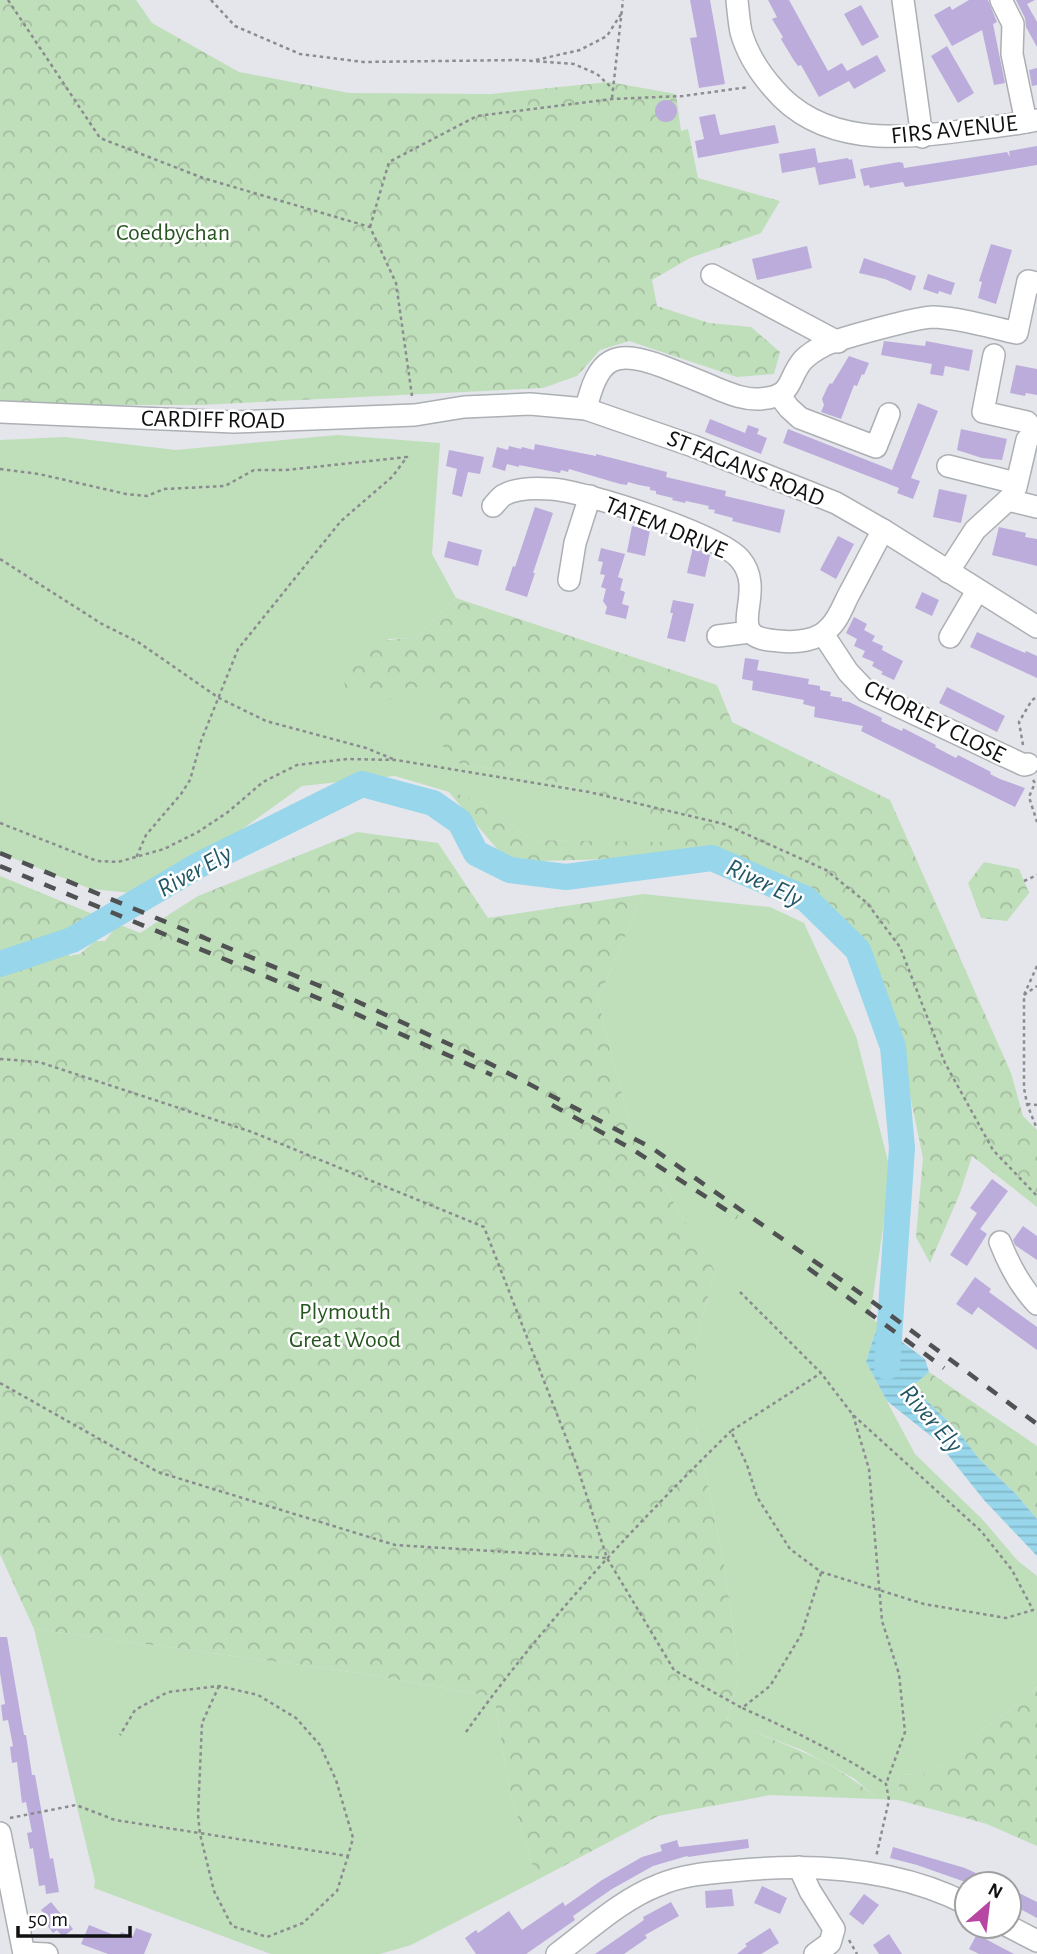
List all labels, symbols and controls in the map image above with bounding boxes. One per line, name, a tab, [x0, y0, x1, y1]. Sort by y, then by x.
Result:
street label: FIRS AVENUE	[890, 111, 1019, 149]
park label: Coedbychan	[116, 221, 230, 245]
street label: CARDIFF ROAD	[141, 407, 285, 433]
street label: ST FAGANS ROAD	[664, 426, 828, 511]
street label: TATEM DRIVE	[601, 493, 730, 563]
street label: CHORLEY CLOSE	[860, 676, 1009, 768]
water label: River Ely	[153, 840, 236, 902]
water label: River Ely	[723, 854, 807, 912]
park label: Plymouth Great Wood	[289, 1300, 401, 1352]
water label: River Ely	[895, 1380, 968, 1458]
north arrow	[953, 1870, 1023, 1940]
text: N	[985, 1880, 1006, 1903]
scale bar	[18, 1895, 130, 1939]
text: 50 m	[28, 1909, 68, 1930]

